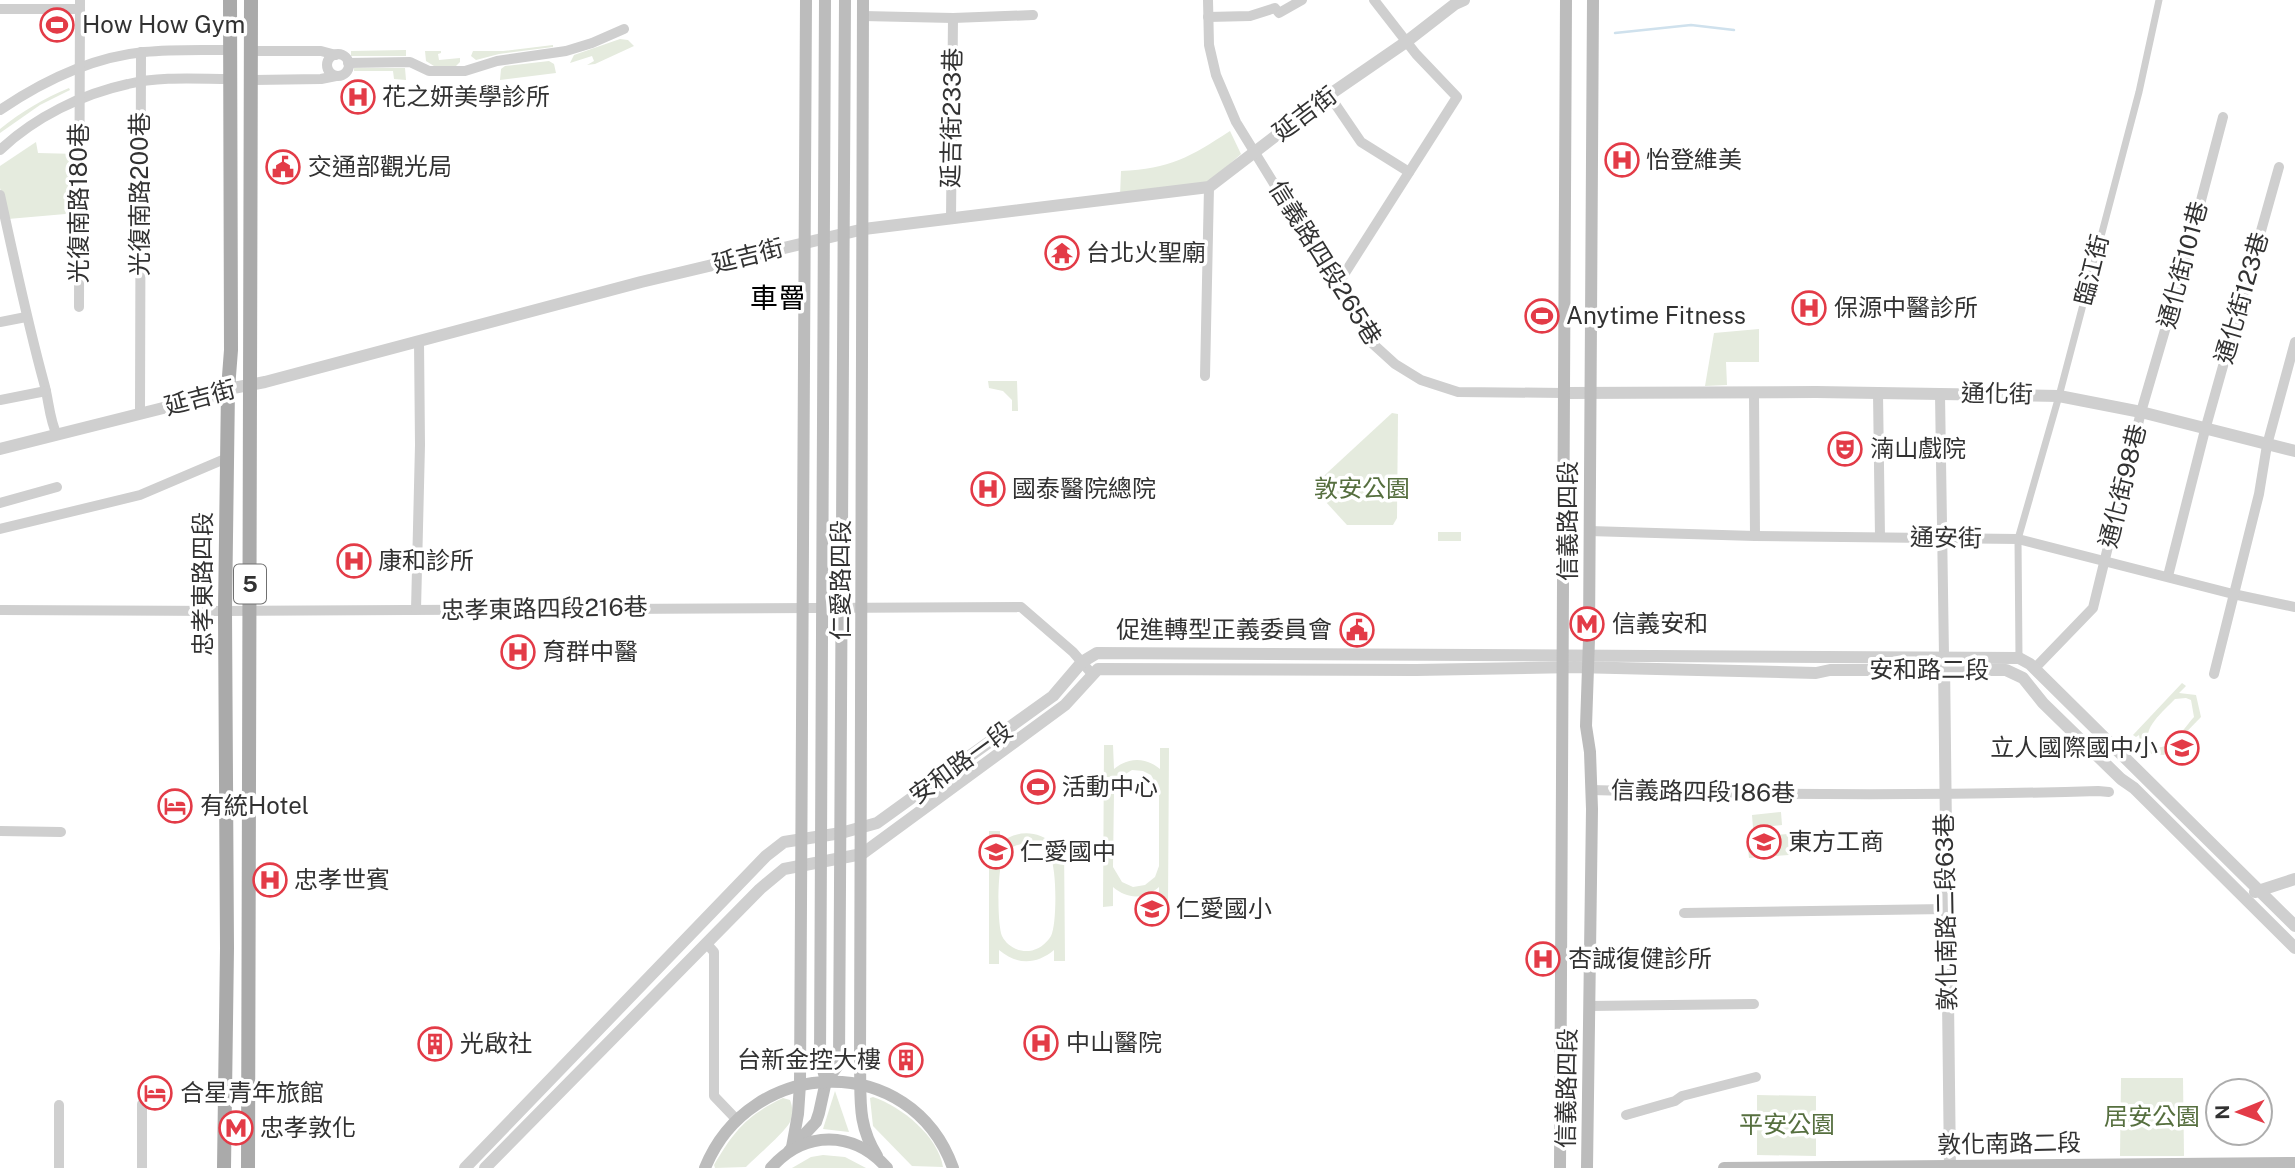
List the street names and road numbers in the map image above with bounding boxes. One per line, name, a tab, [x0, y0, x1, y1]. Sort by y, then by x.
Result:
street label: 延吉街233巷	[936, 48, 966, 188]
street label: 延吉街	[1267, 80, 1342, 146]
street label: 光復南路200巷	[125, 112, 153, 276]
street label: 光復南路180巷	[64, 123, 92, 283]
street label: 信義路四段265巷	[1264, 175, 1388, 350]
street label: 通化街101巷	[2152, 198, 2212, 331]
street label: 通化街123巷	[2209, 229, 2273, 367]
street label: 臨江街	[2069, 231, 2113, 308]
street label: 延吉街	[709, 233, 786, 277]
street label: 延吉街	[161, 374, 238, 420]
street label: 通化街	[1961, 378, 2033, 408]
street label: 通化街98巷	[2093, 421, 2151, 550]
street label: 信義路四段	[1553, 461, 1581, 581]
street label: 忠孝東路四段	[188, 512, 216, 656]
street label: 仁愛路四段	[826, 520, 854, 640]
street label: 通安街	[1910, 522, 1982, 552]
road number: 5	[234, 564, 266, 604]
street label: 忠孝東路四段216巷	[440, 592, 648, 624]
street label: 安和路二段	[1869, 655, 1989, 683]
street label: 安和路一段	[904, 716, 1017, 809]
street label: 信義路四段186巷	[1611, 775, 1795, 807]
street label: 敦化南路二段63巷	[1929, 813, 1961, 1011]
street label: 信義路四段	[1551, 1028, 1581, 1148]
street label: 敦化南路二段	[1937, 1128, 2081, 1158]

